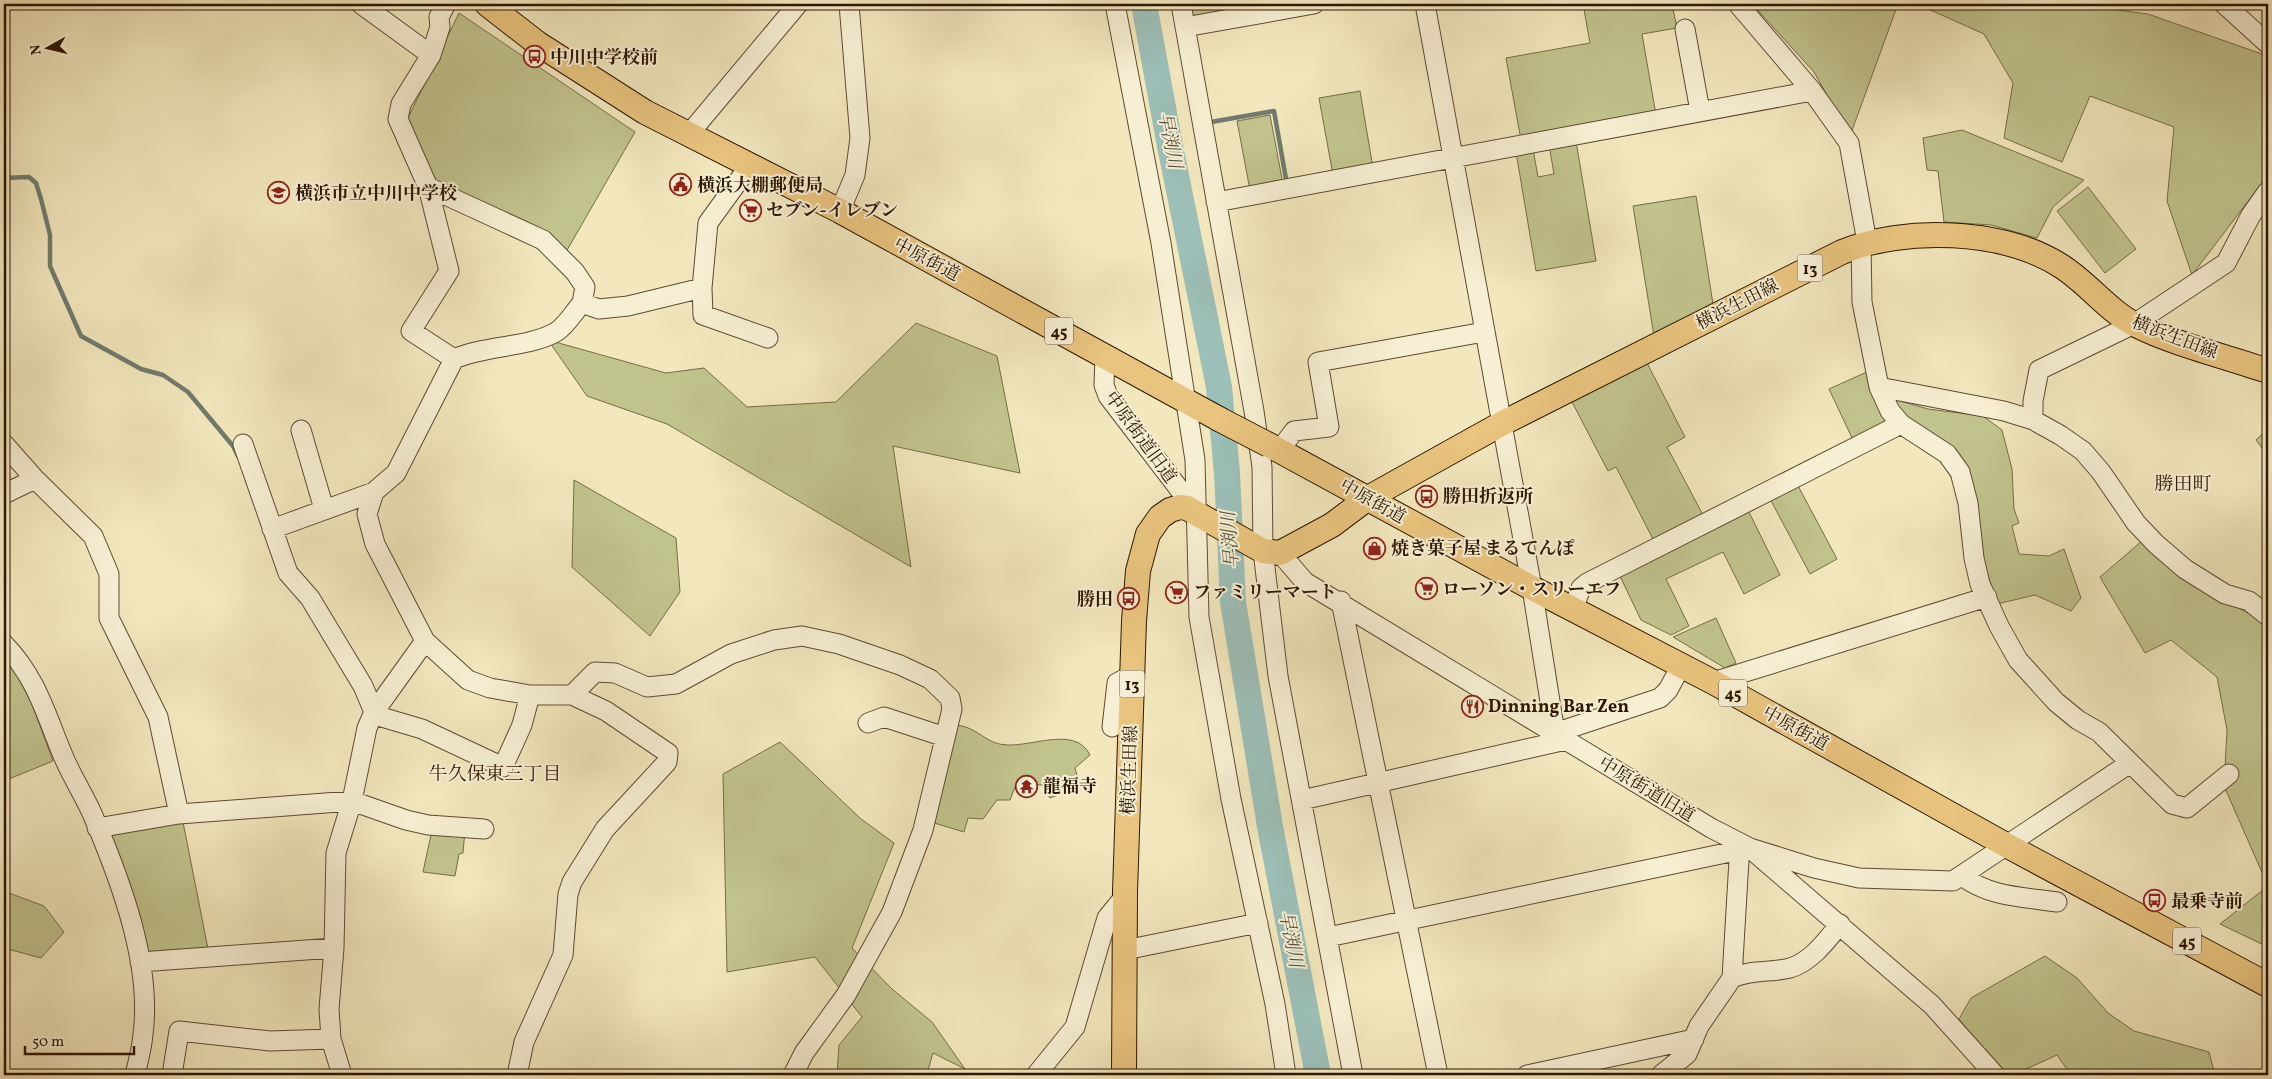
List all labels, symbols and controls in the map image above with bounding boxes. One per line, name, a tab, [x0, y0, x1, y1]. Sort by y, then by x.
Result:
north arrow	[22, 22, 72, 72]
text: N	[26, 43, 47, 56]
bus stop icon: 中川中学校前	[522, 45, 546, 69]
place label: 中川中学校前	[550, 46, 658, 71]
water label: 早渕川	[1151, 110, 1188, 173]
public building icon: 横浜大棚郵便局	[669, 173, 693, 197]
place label: 横浜大棚郵便局	[697, 174, 823, 199]
school or university icon: 横浜市立中川中学校	[267, 181, 291, 205]
place label: 横浜市立中川中学校	[295, 182, 457, 207]
supermarket icon: セブン-イレブン	[738, 198, 762, 222]
place label: セブン-イレブン	[766, 199, 898, 224]
street label: 中原街道	[889, 232, 964, 288]
road number: 13	[1798, 254, 1822, 282]
street label: 横浜生田線	[1692, 274, 1783, 337]
street label: 横浜生田線	[2128, 311, 2221, 366]
road number: 45	[1045, 318, 1073, 344]
street label: 中原街道旧道	[1098, 387, 1182, 489]
district label: 勝田町	[2154, 472, 2212, 498]
street label: 中原街道	[1335, 474, 1410, 531]
bus stop icon: 勝田折返所	[1415, 484, 1439, 508]
place label: 勝田折返所	[1443, 485, 1533, 510]
water label: 早渕川	[1216, 509, 1246, 569]
shop icon: 焼き菓子屋 まるてんぽ	[1363, 536, 1387, 560]
place label: 焼き菓子屋 まるてんぽ	[1391, 537, 1574, 562]
supermarket icon: ローソン・スリーエフ	[1414, 577, 1438, 601]
place label: ローソン・スリーエフ	[1442, 578, 1621, 603]
supermarket icon: ファミリーマート	[1165, 580, 1189, 604]
place label: ファミリーマート	[1193, 581, 1337, 606]
bus stop icon: 勝田	[1117, 587, 1141, 611]
place label: 勝田	[1077, 588, 1113, 613]
road number: 13	[1120, 671, 1144, 698]
road number: 45	[1719, 680, 1747, 706]
restaurant icon: Dinning Bar Zen	[1460, 694, 1484, 718]
place label: Dinning Bar Zen	[1488, 695, 1629, 720]
street label: 中原街道	[1758, 701, 1833, 758]
street label: 横浜生田線	[1116, 725, 1145, 815]
street label: 中原街道旧道	[1594, 752, 1699, 829]
district label: 牛久保東三丁目	[428, 762, 562, 788]
temple icon: 龍福寺	[1015, 774, 1039, 798]
place label: 龍福寺	[1043, 775, 1097, 800]
bus stop icon: 最乗寺前	[2143, 889, 2167, 913]
place label: 最乗寺前	[2171, 890, 2243, 915]
water label: 早渕川	[1272, 909, 1309, 972]
road number: 45	[2173, 928, 2201, 954]
scale bar	[25, 1024, 134, 1056]
text: 50 m	[32, 1032, 64, 1053]

